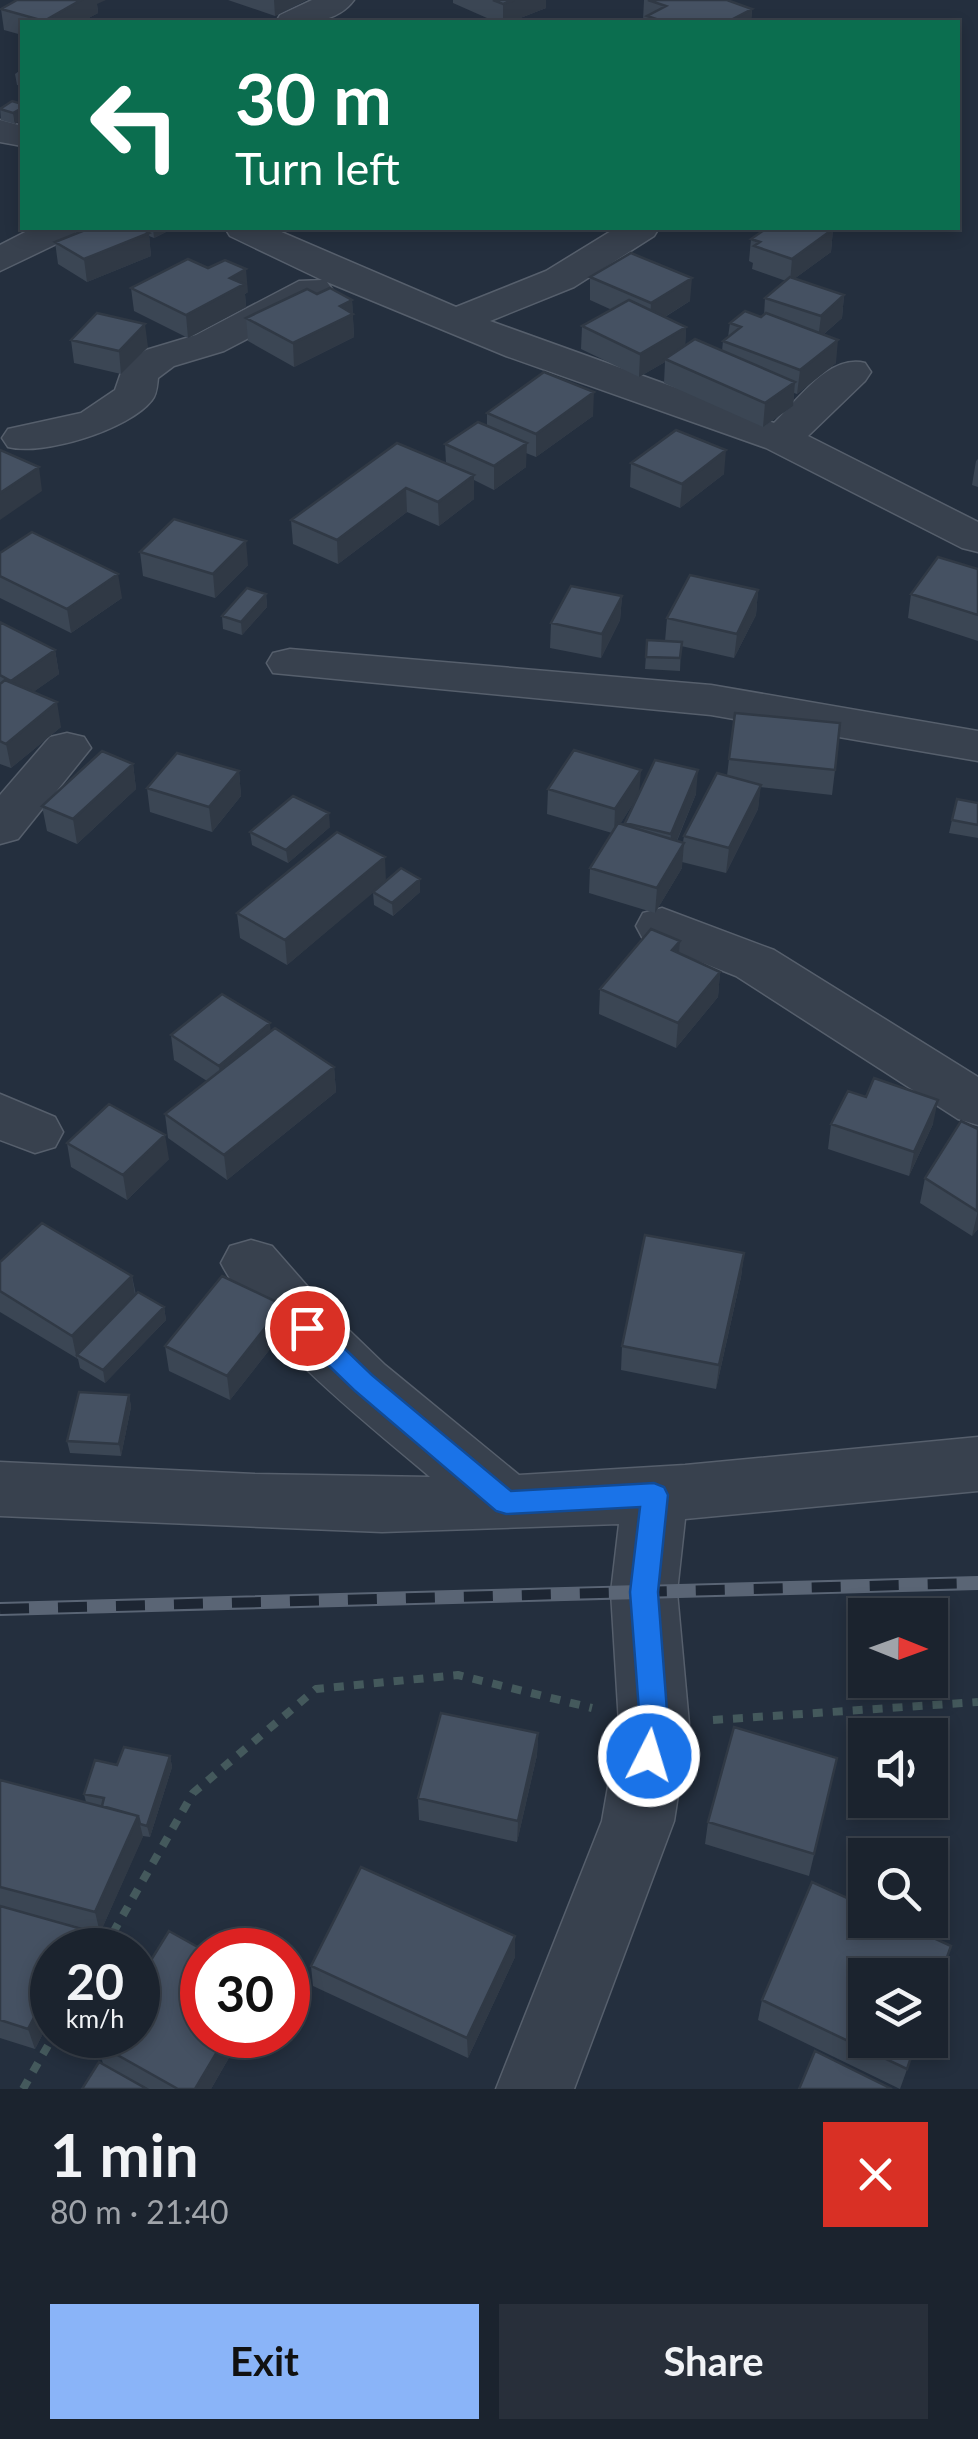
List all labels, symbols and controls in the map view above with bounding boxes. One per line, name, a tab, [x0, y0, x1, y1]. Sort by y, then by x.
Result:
text: 30 m	[235, 56, 392, 140]
icon: left	[70, 60, 200, 190]
text: Turn left	[235, 141, 400, 195]
pin	[265, 1286, 350, 1371]
icon: arrive	[280, 1301, 335, 1356]
north arrow	[848, 1598, 948, 1698]
map controls	[848, 1598, 948, 2058]
position arrow	[597, 1704, 701, 1808]
button: sound	[848, 1718, 948, 1818]
button: search	[848, 1838, 948, 1938]
speed limit sign: 30	[180, 1928, 310, 2058]
text: 20	[66, 1951, 124, 2011]
button: layers	[848, 1958, 948, 2058]
text: km/h	[66, 2003, 124, 2033]
text: 1 min	[50, 2118, 199, 2190]
button: close	[823, 2122, 928, 2227]
text: 80 m · 21:40	[50, 2192, 229, 2231]
button: Exit	[50, 2304, 479, 2419]
button: Share	[499, 2304, 928, 2419]

